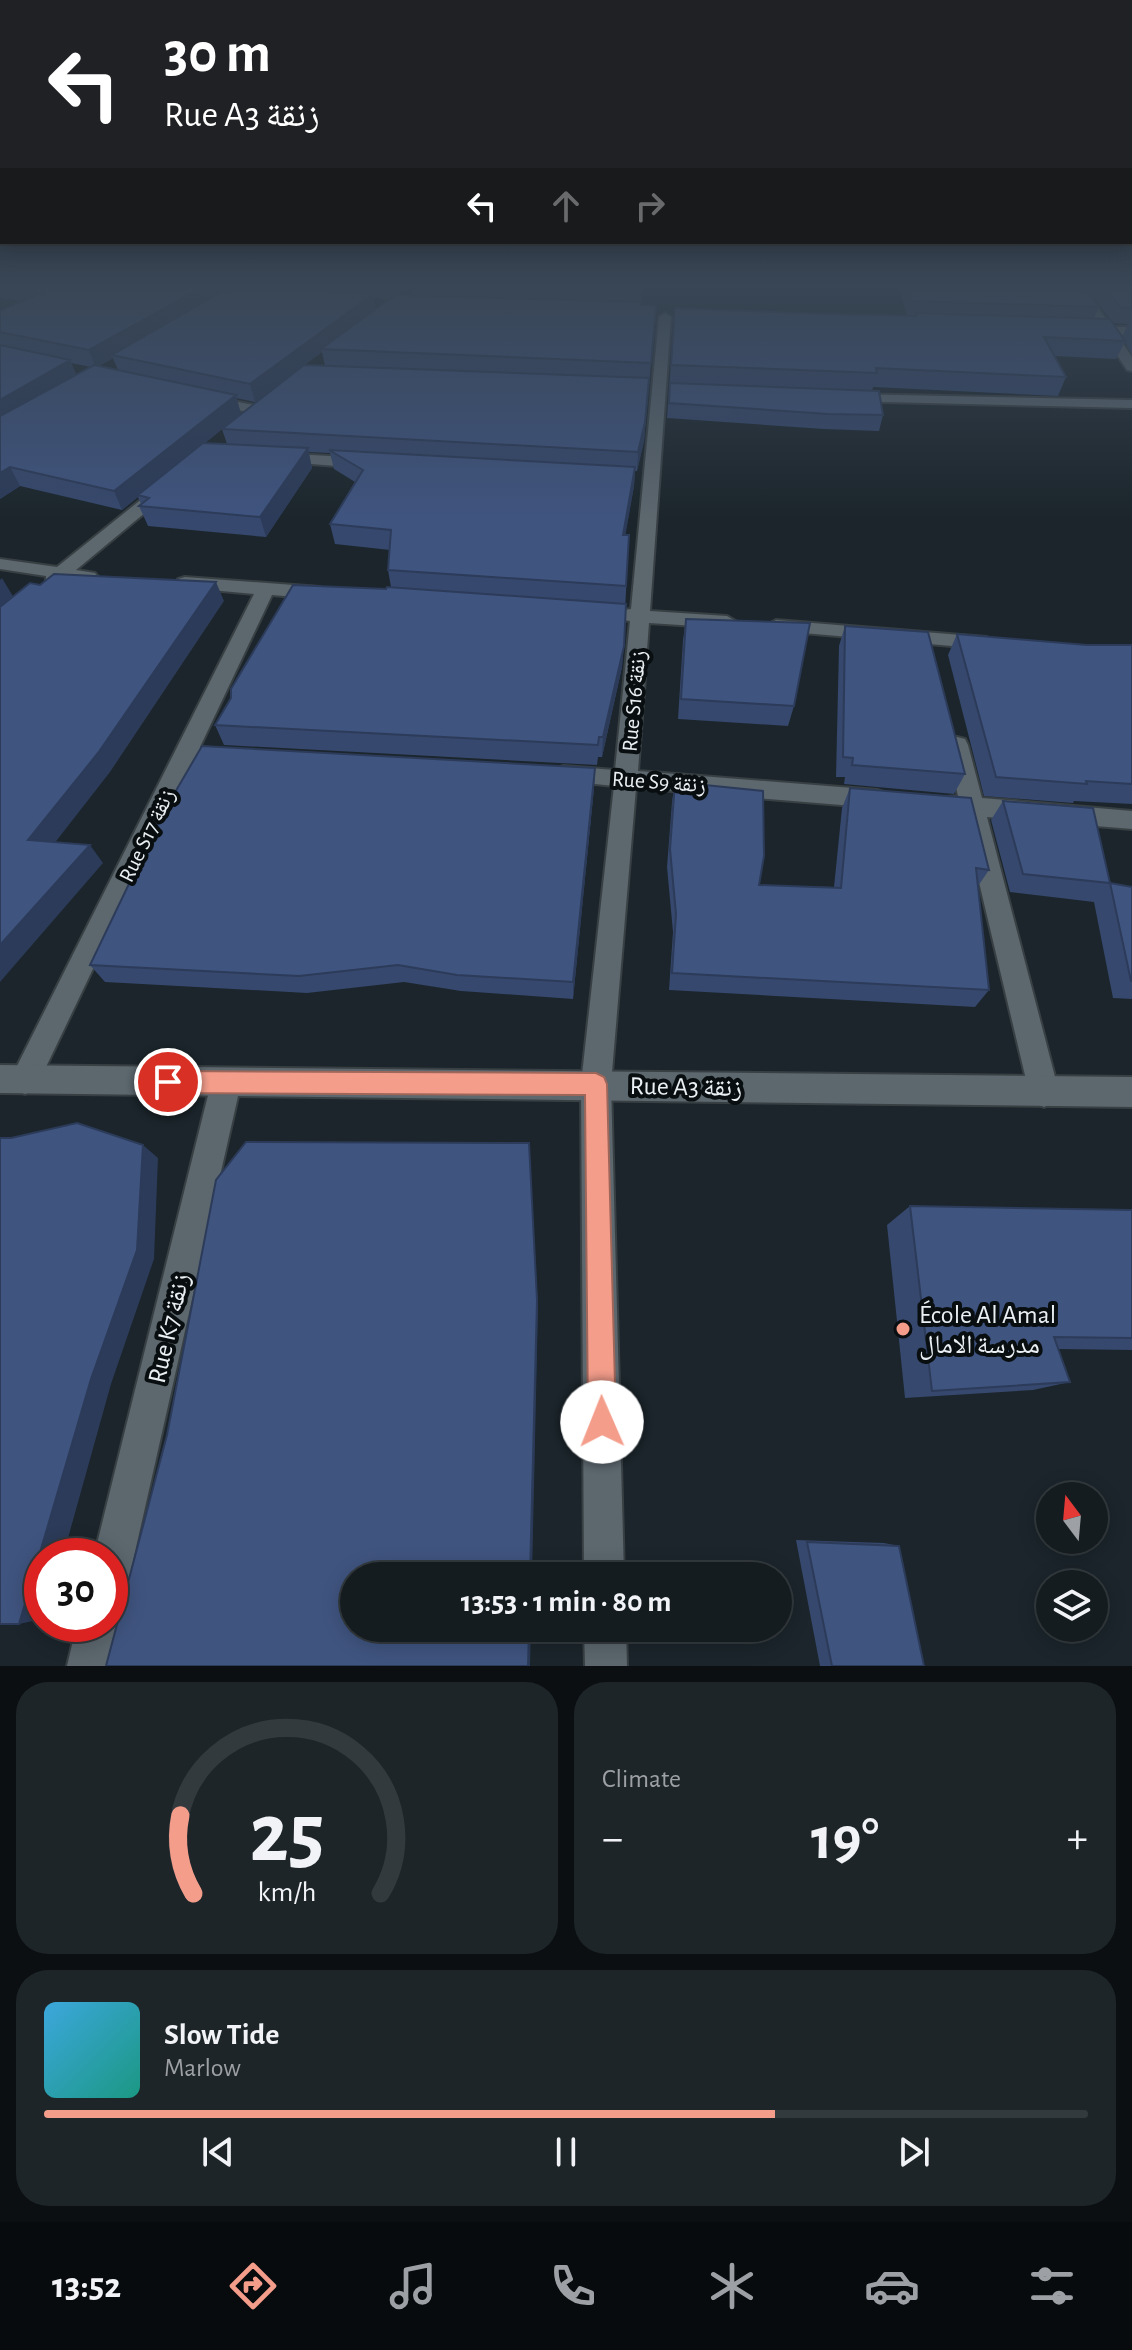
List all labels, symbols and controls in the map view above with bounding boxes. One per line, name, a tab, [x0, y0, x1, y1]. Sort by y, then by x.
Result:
text: 30 m	[164, 26, 271, 82]
icon: left	[32, 32, 136, 136]
text: Rue A3 زنقة	[164, 97, 320, 133]
icon: left	[460, 184, 504, 228]
icon: ahead	[544, 184, 588, 228]
icon: right	[628, 184, 672, 228]
street label: Rue S16 زنقة	[619, 649, 649, 753]
street label: Rue S9 زنقة	[611, 768, 707, 796]
street label: Rue S17 زنقة	[115, 785, 179, 885]
pin	[134, 1048, 202, 1116]
icon: arrive	[146, 1060, 190, 1104]
street label: Rue A3 زنقة	[630, 1073, 742, 1101]
street label: Rue K7 زنقة	[144, 1271, 194, 1386]
place label: École Al Amal مدرسة الامال	[919, 1300, 1056, 1360]
marker: École Al Amal مدرسة الامال	[894, 1320, 912, 1338]
position arrow	[560, 1380, 644, 1464]
north arrow	[1036, 1482, 1108, 1554]
map controls	[1036, 1482, 1108, 1642]
speed limit sign: 30	[24, 1538, 128, 1642]
button: layers	[1036, 1570, 1108, 1642]
text: 13:53 · 1 min · 80 m	[461, 1587, 671, 1617]
text: Climate	[602, 1766, 681, 1792]
text: 25	[249, 1793, 325, 1877]
text: 19°	[811, 1810, 879, 1870]
text: −	[602, 1817, 623, 1861]
text: +	[1067, 1817, 1088, 1861]
text: km/h	[258, 1878, 316, 1907]
text: Slow Tide	[164, 2020, 279, 2050]
text: Marlow	[164, 2055, 241, 2081]
icon: previous	[196, 2130, 240, 2174]
icon: pause	[544, 2130, 588, 2174]
icon: next	[892, 2130, 936, 2174]
icon: directions	[225, 2258, 281, 2314]
icon: music	[385, 2258, 441, 2314]
icon: phone	[545, 2258, 601, 2314]
icon: climate	[704, 2258, 760, 2314]
icon: car	[864, 2258, 920, 2314]
icon: filters	[1024, 2258, 1080, 2314]
text: 13:52	[52, 2268, 121, 2304]

